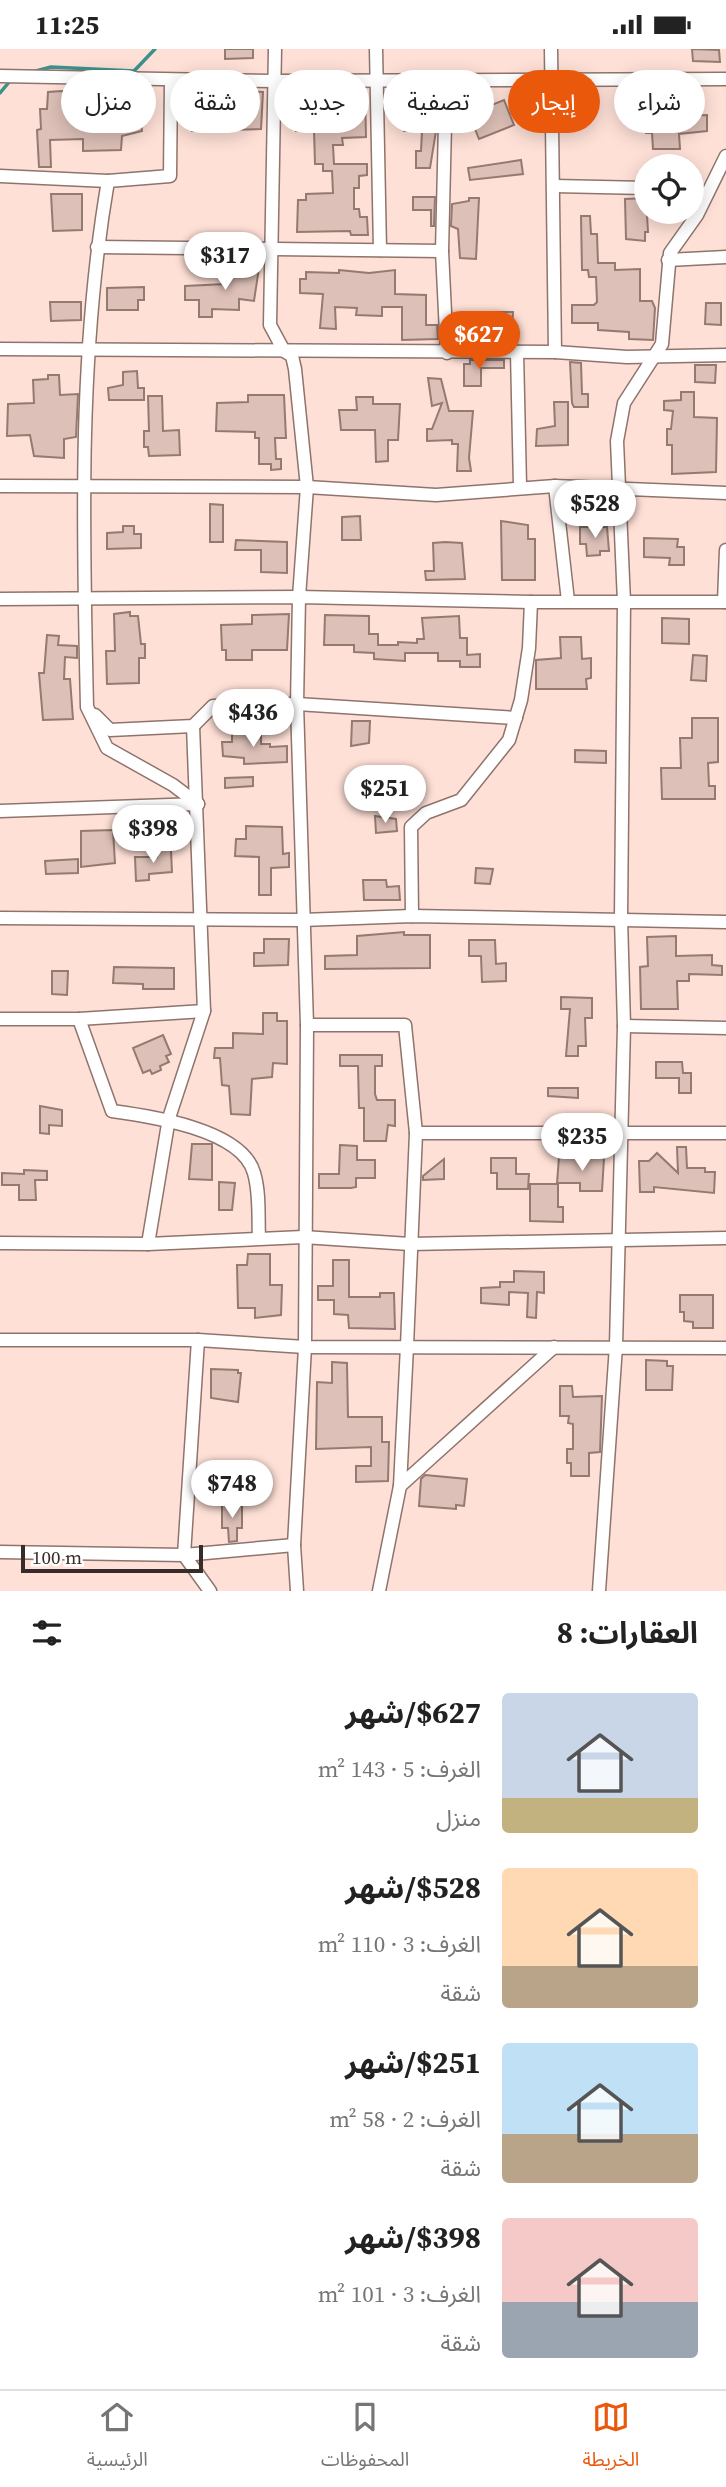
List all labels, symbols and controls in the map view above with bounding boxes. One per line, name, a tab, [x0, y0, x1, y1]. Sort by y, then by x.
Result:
text: 11:25	[35, 7, 99, 43]
chip: منزل	[61, 70, 156, 133]
chip: شقة	[170, 70, 260, 133]
chip: جديد	[274, 70, 369, 133]
chip: تصفية	[383, 70, 494, 133]
chip: إيجار	[508, 70, 600, 133]
chip: شراء	[614, 70, 705, 133]
map controls	[634, 154, 704, 224]
button: locate	[634, 154, 704, 224]
pin: $317	[184, 233, 266, 292]
text: $317	[200, 239, 250, 271]
pin: $627	[438, 311, 520, 371]
text: $627	[454, 318, 504, 350]
pin: $528	[554, 481, 636, 540]
text: $528	[570, 487, 620, 519]
pin: $436	[212, 689, 294, 749]
text: $436	[228, 696, 278, 728]
pin: $251	[344, 765, 426, 825]
text: $251	[360, 772, 410, 804]
pin: $398	[112, 805, 194, 865]
text: $398	[128, 812, 178, 844]
pin: $235	[541, 1113, 623, 1173]
text: $235	[557, 1120, 607, 1152]
pin: $748	[191, 1461, 273, 1520]
text: $748	[207, 1467, 257, 1499]
scale bar	[21, 1542, 203, 1574]
text: 100 m	[32, 1544, 82, 1570]
text: العقارات: 8	[557, 1612, 698, 1653]
icon: filters	[28, 1614, 66, 1652]
text: $627/شهر	[345, 1692, 481, 1733]
icon: home	[558, 1721, 642, 1805]
text: الغرف: 5 · 143 m²	[318, 1753, 481, 1785]
text: منزل	[436, 1802, 481, 1834]
text: $528/شهر	[345, 1867, 481, 1908]
icon: home	[558, 1896, 642, 1980]
text: الغرف: 3 · 110 m²	[318, 1928, 481, 1960]
text: شقة	[440, 1977, 481, 2009]
text: $251/شهر	[345, 2042, 481, 2083]
icon: home	[558, 2071, 642, 2155]
text: الغرف: 2 · 58 m²	[329, 2103, 481, 2135]
text: شقة	[440, 2152, 481, 2184]
text: $398/شهر	[345, 2217, 481, 2258]
icon: home	[558, 2246, 642, 2330]
text: الغرف: 3 · 101 m²	[318, 2278, 481, 2310]
text: شقة	[440, 2327, 481, 2359]
tab: الرئيسية	[87, 2398, 148, 2480]
tab: المحفوظات	[321, 2398, 409, 2480]
tab: الخريطة	[582, 2398, 639, 2480]

